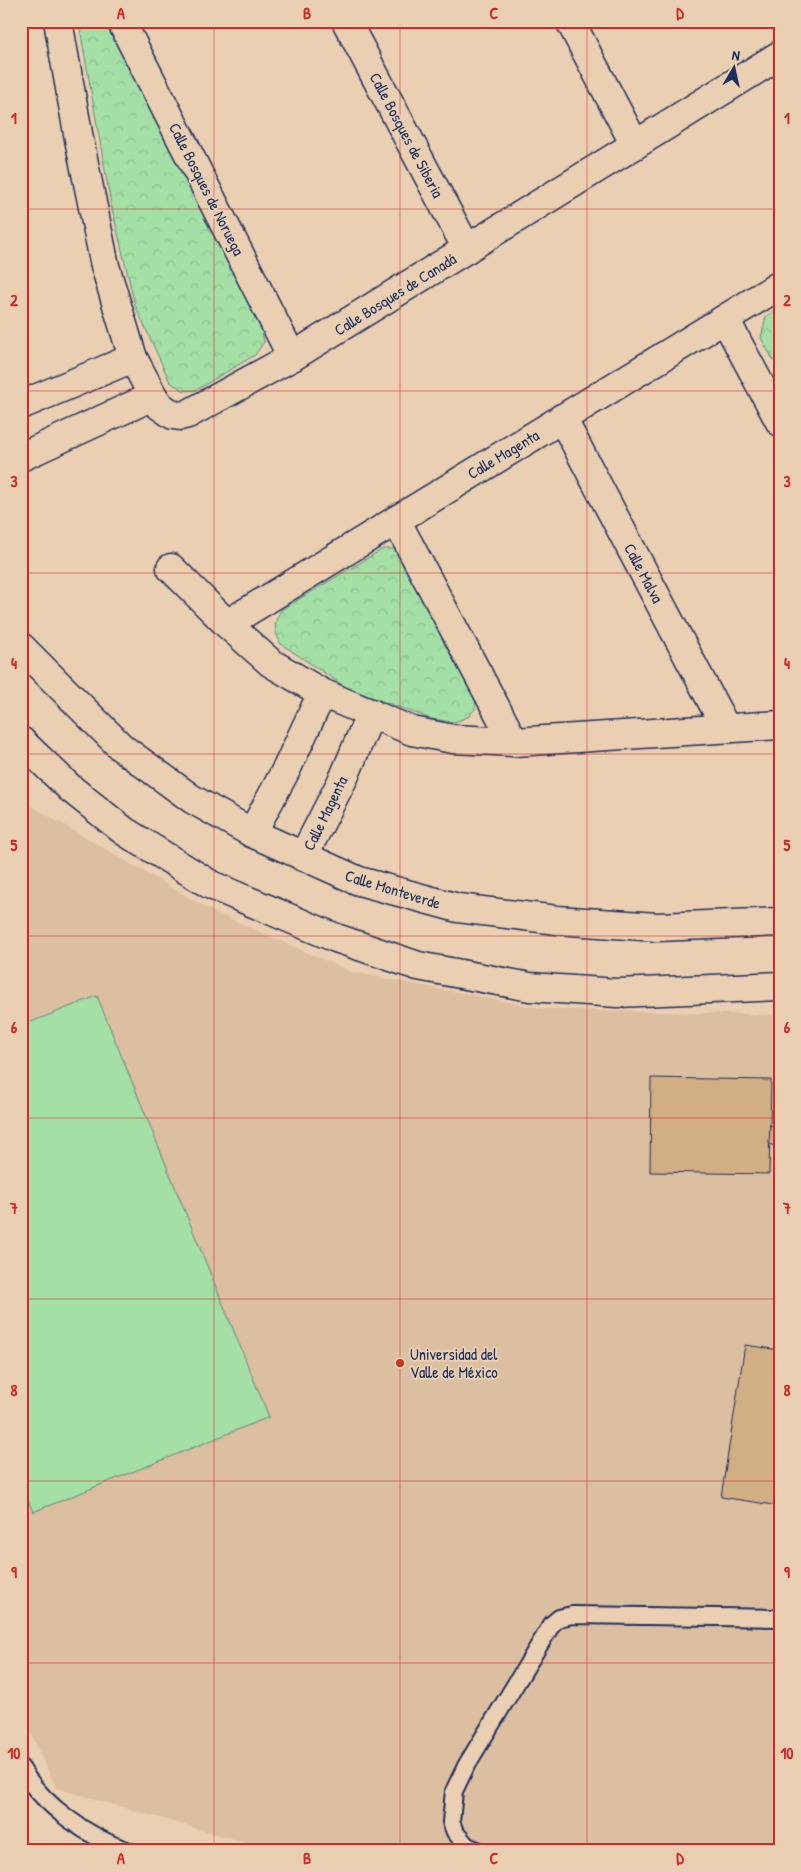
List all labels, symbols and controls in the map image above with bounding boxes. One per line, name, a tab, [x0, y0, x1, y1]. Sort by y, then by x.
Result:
text: A	[117, 2, 125, 24]
text: B	[303, 2, 311, 24]
text: C	[490, 2, 499, 24]
text: D	[676, 2, 684, 24]
north arrow	[708, 42, 758, 92]
text: N	[731, 45, 742, 65]
street label: Calle Bosques de Siberia	[365, 69, 449, 201]
text: 1	[11, 107, 17, 129]
text: 1	[784, 107, 790, 129]
street label: Calle Bosques de Noruega	[164, 119, 250, 259]
street label: Calle Bosques de Canadá	[330, 248, 460, 340]
text: 2	[10, 289, 18, 311]
text: 2	[783, 289, 791, 311]
street label: Calle Magenta	[463, 424, 543, 484]
text: 3	[10, 470, 18, 492]
text: 3	[783, 470, 791, 492]
street label: Calle Malva	[619, 539, 669, 607]
text: 4	[11, 652, 17, 674]
text: 4	[784, 652, 790, 674]
street label: Calle Magenta	[298, 772, 352, 854]
text: 5	[11, 834, 18, 856]
text: 5	[784, 834, 791, 856]
street label: Calle Monteverde	[343, 864, 444, 914]
text: 6	[11, 1016, 18, 1038]
text: 6	[784, 1016, 791, 1038]
text: 7	[9, 1197, 18, 1219]
text: 7	[782, 1197, 791, 1219]
place label: Universidad del Valle de México	[410, 1343, 498, 1383]
marker: Universidad del Valle de México	[394, 1357, 406, 1369]
text: 8	[11, 1379, 18, 1401]
text: 8	[784, 1379, 791, 1401]
text: 9	[11, 1561, 17, 1583]
text: 9	[784, 1561, 790, 1583]
text: 10	[8, 1742, 20, 1764]
text: 10	[781, 1742, 793, 1764]
text: A	[117, 1847, 125, 1869]
text: B	[303, 1847, 311, 1869]
text: C	[490, 1847, 499, 1869]
text: D	[676, 1847, 684, 1869]

